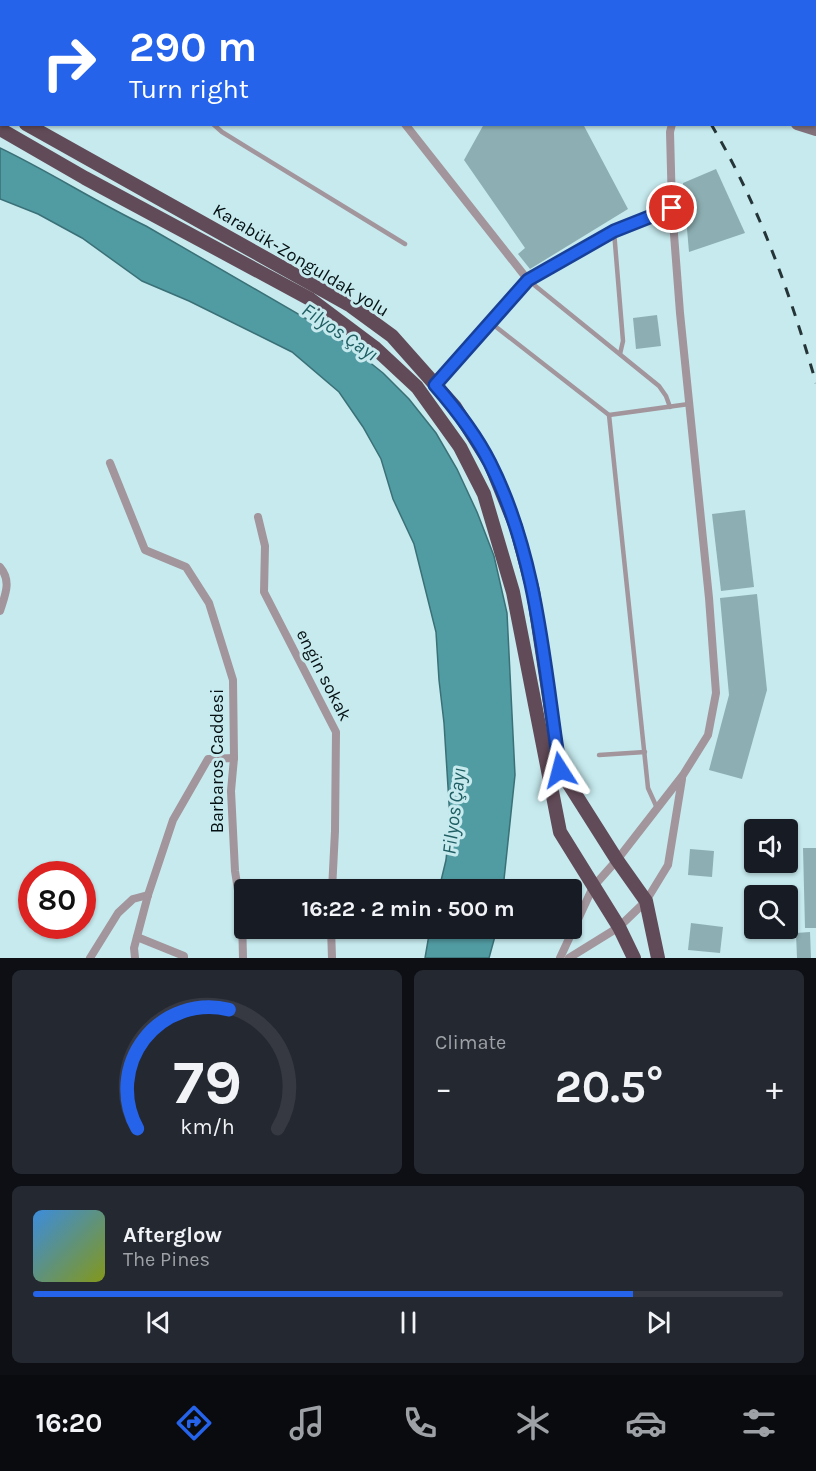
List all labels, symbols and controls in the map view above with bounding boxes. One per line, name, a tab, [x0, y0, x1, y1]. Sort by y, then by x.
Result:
text: 290 m	[129, 22, 257, 72]
icon: right	[30, 24, 108, 102]
text: Turn right	[129, 73, 249, 105]
pin	[646, 182, 697, 233]
icon: arrive	[655, 191, 688, 224]
street label: Karabük-Zonguldak yolu	[209, 199, 393, 321]
water label: Filyos Çayı	[297, 298, 383, 366]
street label: engin sokak	[291, 625, 357, 725]
street label: Barbaros Caddesi	[206, 689, 228, 833]
position arrow	[528, 738, 592, 802]
water label: Filyos Çayı	[437, 766, 471, 856]
map controls	[744, 819, 798, 939]
button: sound	[744, 819, 798, 873]
speed limit sign: 80	[18, 861, 96, 939]
button: search	[744, 885, 798, 939]
text: 16:22 · 2 min · 500 m	[301, 896, 515, 922]
text: Climate	[435, 1031, 506, 1054]
text: 79	[172, 1046, 242, 1119]
text: 20.5°	[554, 1061, 664, 1113]
text: −	[435, 1069, 452, 1107]
text: +	[766, 1069, 783, 1107]
text: km/h	[180, 1114, 234, 1139]
text: Afterglow	[123, 1222, 222, 1248]
text: The Pines	[123, 1248, 210, 1271]
icon: previous	[142, 1306, 175, 1339]
icon: pause	[392, 1306, 425, 1339]
icon: next	[642, 1306, 675, 1339]
icon: directions	[173, 1402, 215, 1444]
icon: music	[286, 1402, 328, 1444]
icon: phone	[399, 1402, 441, 1444]
icon: climate	[512, 1402, 554, 1444]
icon: car	[625, 1402, 667, 1444]
icon: filters	[738, 1402, 780, 1444]
text: 16:20	[36, 1407, 102, 1439]

